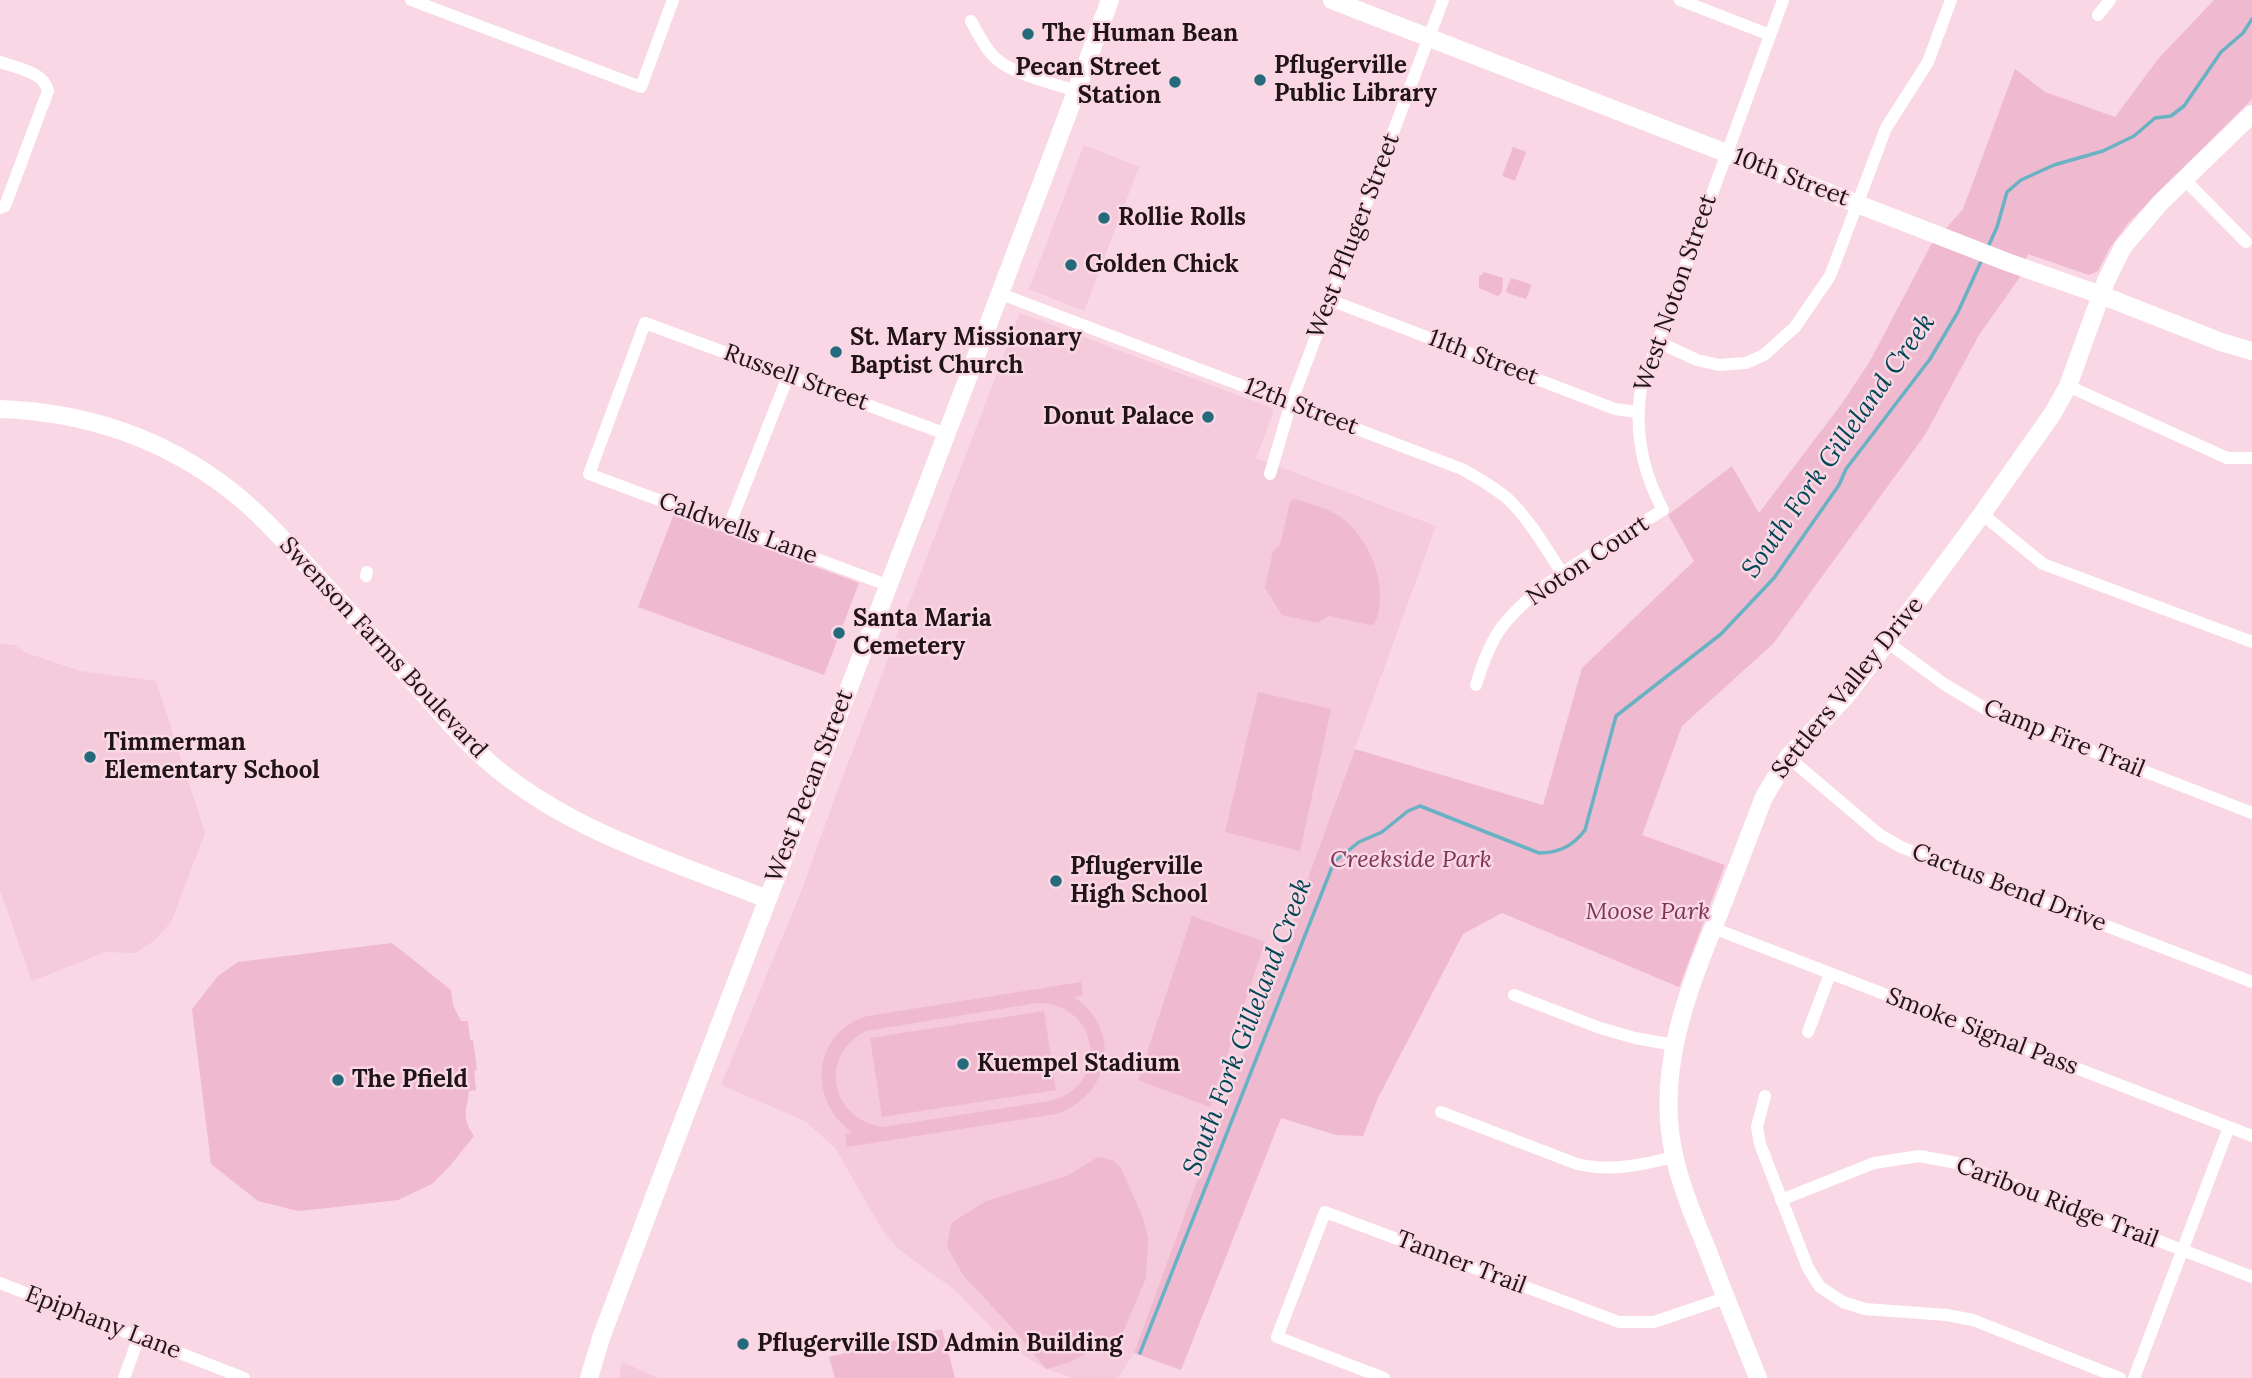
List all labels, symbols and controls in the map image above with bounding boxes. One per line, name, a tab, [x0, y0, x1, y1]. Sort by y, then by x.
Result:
place label: The Human Bean	[1042, 20, 1238, 48]
marker: The Human Bean	[1020, 26, 1036, 42]
place label: Pflugerville Public Library	[1274, 52, 1437, 108]
place label: Pecan Street Station	[1015, 54, 1161, 110]
marker: Pflugerville Public Library	[1252, 72, 1268, 88]
marker: Pecan Street Station	[1167, 74, 1183, 90]
street label: West Pfluger Street	[1302, 129, 1406, 343]
street label: 10th Street	[1729, 143, 1853, 213]
street label: West Noton Street	[1629, 190, 1723, 396]
place label: Rollie Rolls	[1118, 204, 1246, 232]
marker: Rollie Rolls	[1096, 210, 1112, 226]
place label: Golden Chick	[1085, 251, 1239, 279]
marker: Golden Chick	[1063, 257, 1079, 273]
water label: South Fork Gilleland Creek	[1736, 308, 1942, 584]
place label: St. Mary Missionary Baptist Church	[850, 324, 1082, 380]
street label: 11th Street	[1424, 324, 1542, 392]
street label: Russell Street	[720, 338, 872, 418]
marker: St. Mary Missionary Baptist Church	[828, 344, 844, 360]
street label: 12th Street	[1240, 372, 1362, 442]
place label: Donut Palace	[1043, 403, 1194, 431]
marker: Donut Palace	[1200, 409, 1216, 425]
street label: Caldwells Lane	[655, 487, 821, 571]
street label: Noton Court	[1521, 510, 1655, 612]
street label: Swenson Farms Boulevard	[273, 532, 493, 764]
street label: Settlers Valley Drive	[1766, 591, 1930, 785]
place label: Santa Maria Cemetery	[853, 605, 992, 661]
marker: Santa Maria Cemetery	[831, 625, 847, 641]
street label: West Pecan Street	[760, 686, 860, 886]
street label: Camp Fire Trail	[1979, 694, 2149, 784]
place label: Timmerman Elementary School	[104, 729, 320, 785]
marker: Timmerman Elementary School	[82, 749, 98, 765]
street label: Cactus Bend Drive	[1908, 838, 2110, 938]
park label: Creekside Park	[1330, 846, 1492, 874]
place label: Pflugerville High School	[1070, 853, 1208, 909]
marker: Pflugerville High School	[1048, 873, 1064, 889]
water label: South Fork Gilleland Creek	[1177, 874, 1319, 1180]
park label: Moose Park	[1585, 898, 1711, 926]
street label: Smoke Signal Pass	[1882, 982, 2082, 1082]
place label: Kuempel Stadium	[977, 1050, 1180, 1078]
marker: Kuempel Stadium	[955, 1056, 971, 1072]
place label: The Pfield	[352, 1066, 468, 1094]
marker: The Pfield	[330, 1072, 346, 1088]
street label: Caribou Ridge Trail	[1952, 1151, 2162, 1255]
street label: Tanner Trail	[1392, 1225, 1530, 1301]
street label: Epiphany Lane	[21, 1280, 185, 1366]
place label: Pflugerville ISD Admin Building	[757, 1330, 1123, 1358]
marker: Pflugerville ISD Admin Building	[735, 1336, 751, 1352]

